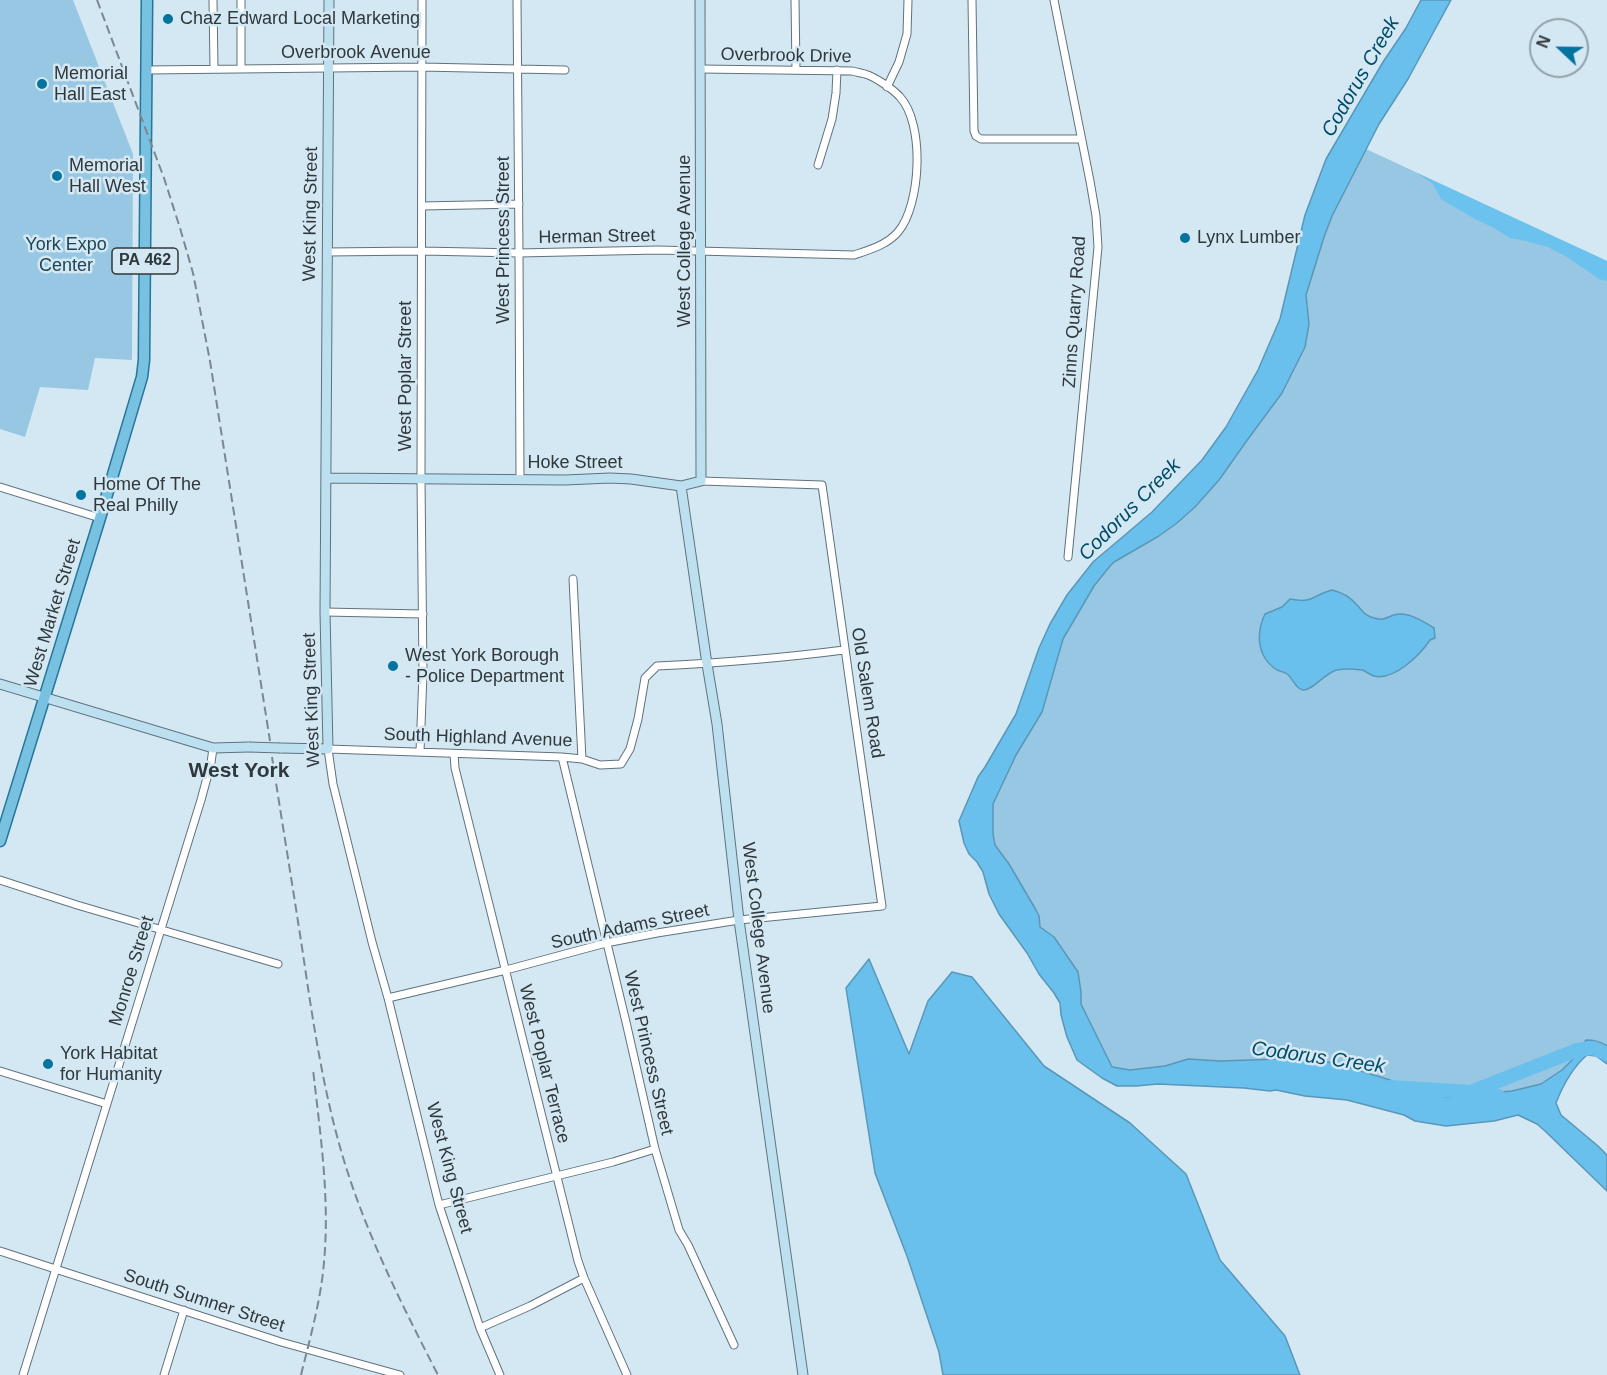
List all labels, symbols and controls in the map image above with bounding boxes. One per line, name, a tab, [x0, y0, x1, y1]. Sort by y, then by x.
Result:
place label: Chaz Edward Local Marketing	[180, 8, 420, 30]
marker: Chaz Edward Local Marketing	[161, 12, 175, 26]
water label: Codorus Creek	[1317, 13, 1405, 141]
north arrow	[1529, 18, 1589, 78]
text: N	[1534, 33, 1554, 50]
street label: Overbrook Avenue	[281, 42, 431, 64]
street label: Overbrook Drive	[720, 44, 852, 68]
place label: Memorial Hall East	[54, 63, 128, 106]
marker: Memorial Hall East	[35, 77, 49, 91]
street label: West King Street	[299, 146, 323, 282]
place label: Memorial Hall West	[69, 155, 146, 198]
street label: West College Avenue	[674, 155, 696, 327]
street label: West Princess Street	[493, 156, 515, 324]
marker: Memorial Hall West	[50, 169, 64, 183]
street label: Herman Street	[538, 225, 656, 249]
place label: Lynx Lumber	[1197, 227, 1300, 249]
marker: Lynx Lumber	[1178, 231, 1192, 245]
park label: York Expo Center	[25, 234, 107, 276]
street label: Zinns Quarry Road	[1059, 235, 1091, 389]
road number: PA 462	[112, 248, 178, 274]
street label: West Poplar Street	[395, 301, 417, 451]
street label: Hoke Street	[527, 452, 623, 474]
water label: Codorus Creek	[1074, 454, 1186, 566]
place label: Home Of The Real Philly	[93, 474, 201, 516]
marker: Home Of The Real Philly	[74, 488, 88, 502]
street label: West Market Street	[20, 536, 86, 690]
street label: Old Salem Road	[846, 626, 888, 760]
street label: West King Street	[299, 632, 325, 768]
place label: West York Borough - Police Department	[405, 645, 564, 688]
marker: West York Borough - Police Department	[386, 659, 400, 673]
street label: South Highland Avenue	[383, 724, 573, 752]
district label: West York	[189, 758, 289, 784]
street label: West College Avenue	[737, 841, 779, 1015]
street label: South Adams Street	[549, 900, 711, 954]
street label: Monroe Street	[105, 913, 159, 1029]
street label: West Princess Street	[619, 969, 677, 1137]
street label: West Poplar Terrace	[514, 982, 574, 1146]
water label: Codorus Creek	[1250, 1037, 1386, 1079]
place label: York Habitat for Humanity	[60, 1043, 162, 1086]
marker: York Habitat for Humanity	[41, 1057, 55, 1071]
street label: West King Street	[421, 1100, 477, 1236]
street label: South Sumner Street	[121, 1265, 287, 1337]

